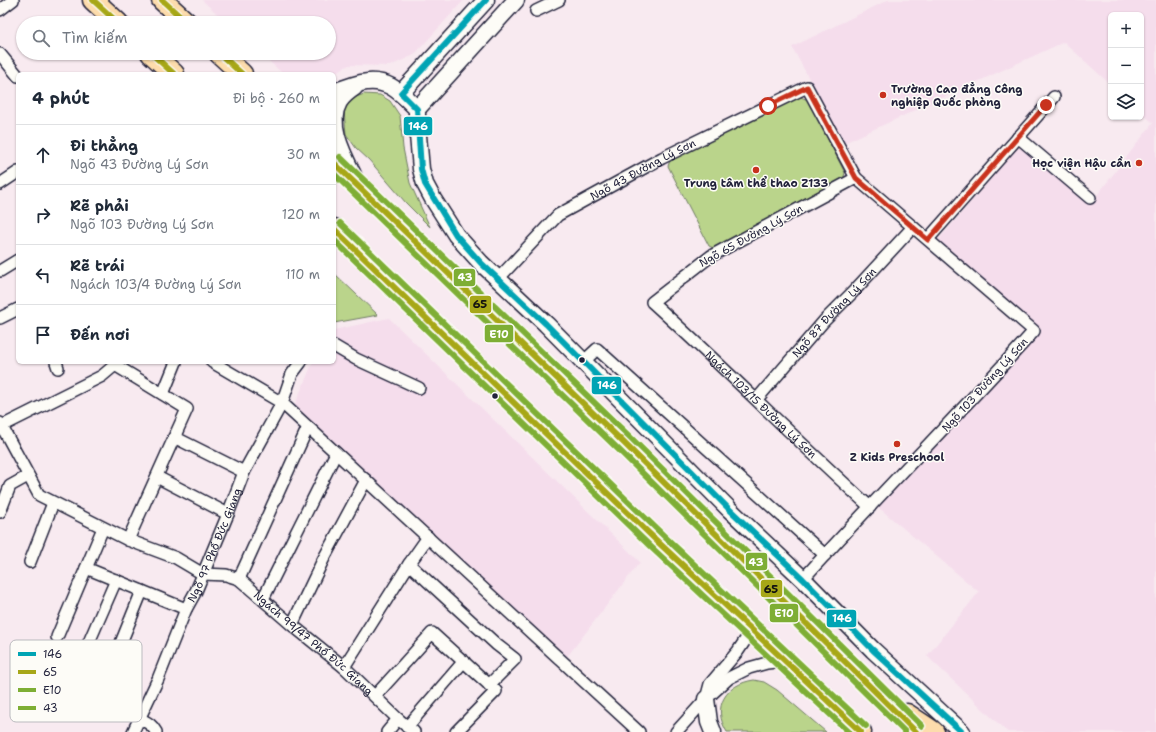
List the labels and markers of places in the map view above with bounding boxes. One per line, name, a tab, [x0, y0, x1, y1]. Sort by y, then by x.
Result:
place label: Trường Cao đẳng Công nghiệp Quốc phòng	[891, 81, 1023, 110]
marker: Trường Cao đẳng Công nghiệp Quốc phòng	[878, 90, 888, 100]
place label: Học viện Hậu cần	[1032, 156, 1132, 171]
marker: Học viện Hậu cần	[1134, 158, 1144, 168]
marker: Trung tâm thể thao Z133	[751, 165, 761, 175]
place label: Trung tâm thể thao Z133	[684, 175, 828, 191]
unlabelled marker	[577, 355, 587, 365]
unlabelled marker	[490, 391, 500, 401]
marker: Z Kids Preschool	[892, 439, 902, 449]
place label: Z Kids Preschool	[850, 450, 944, 465]

